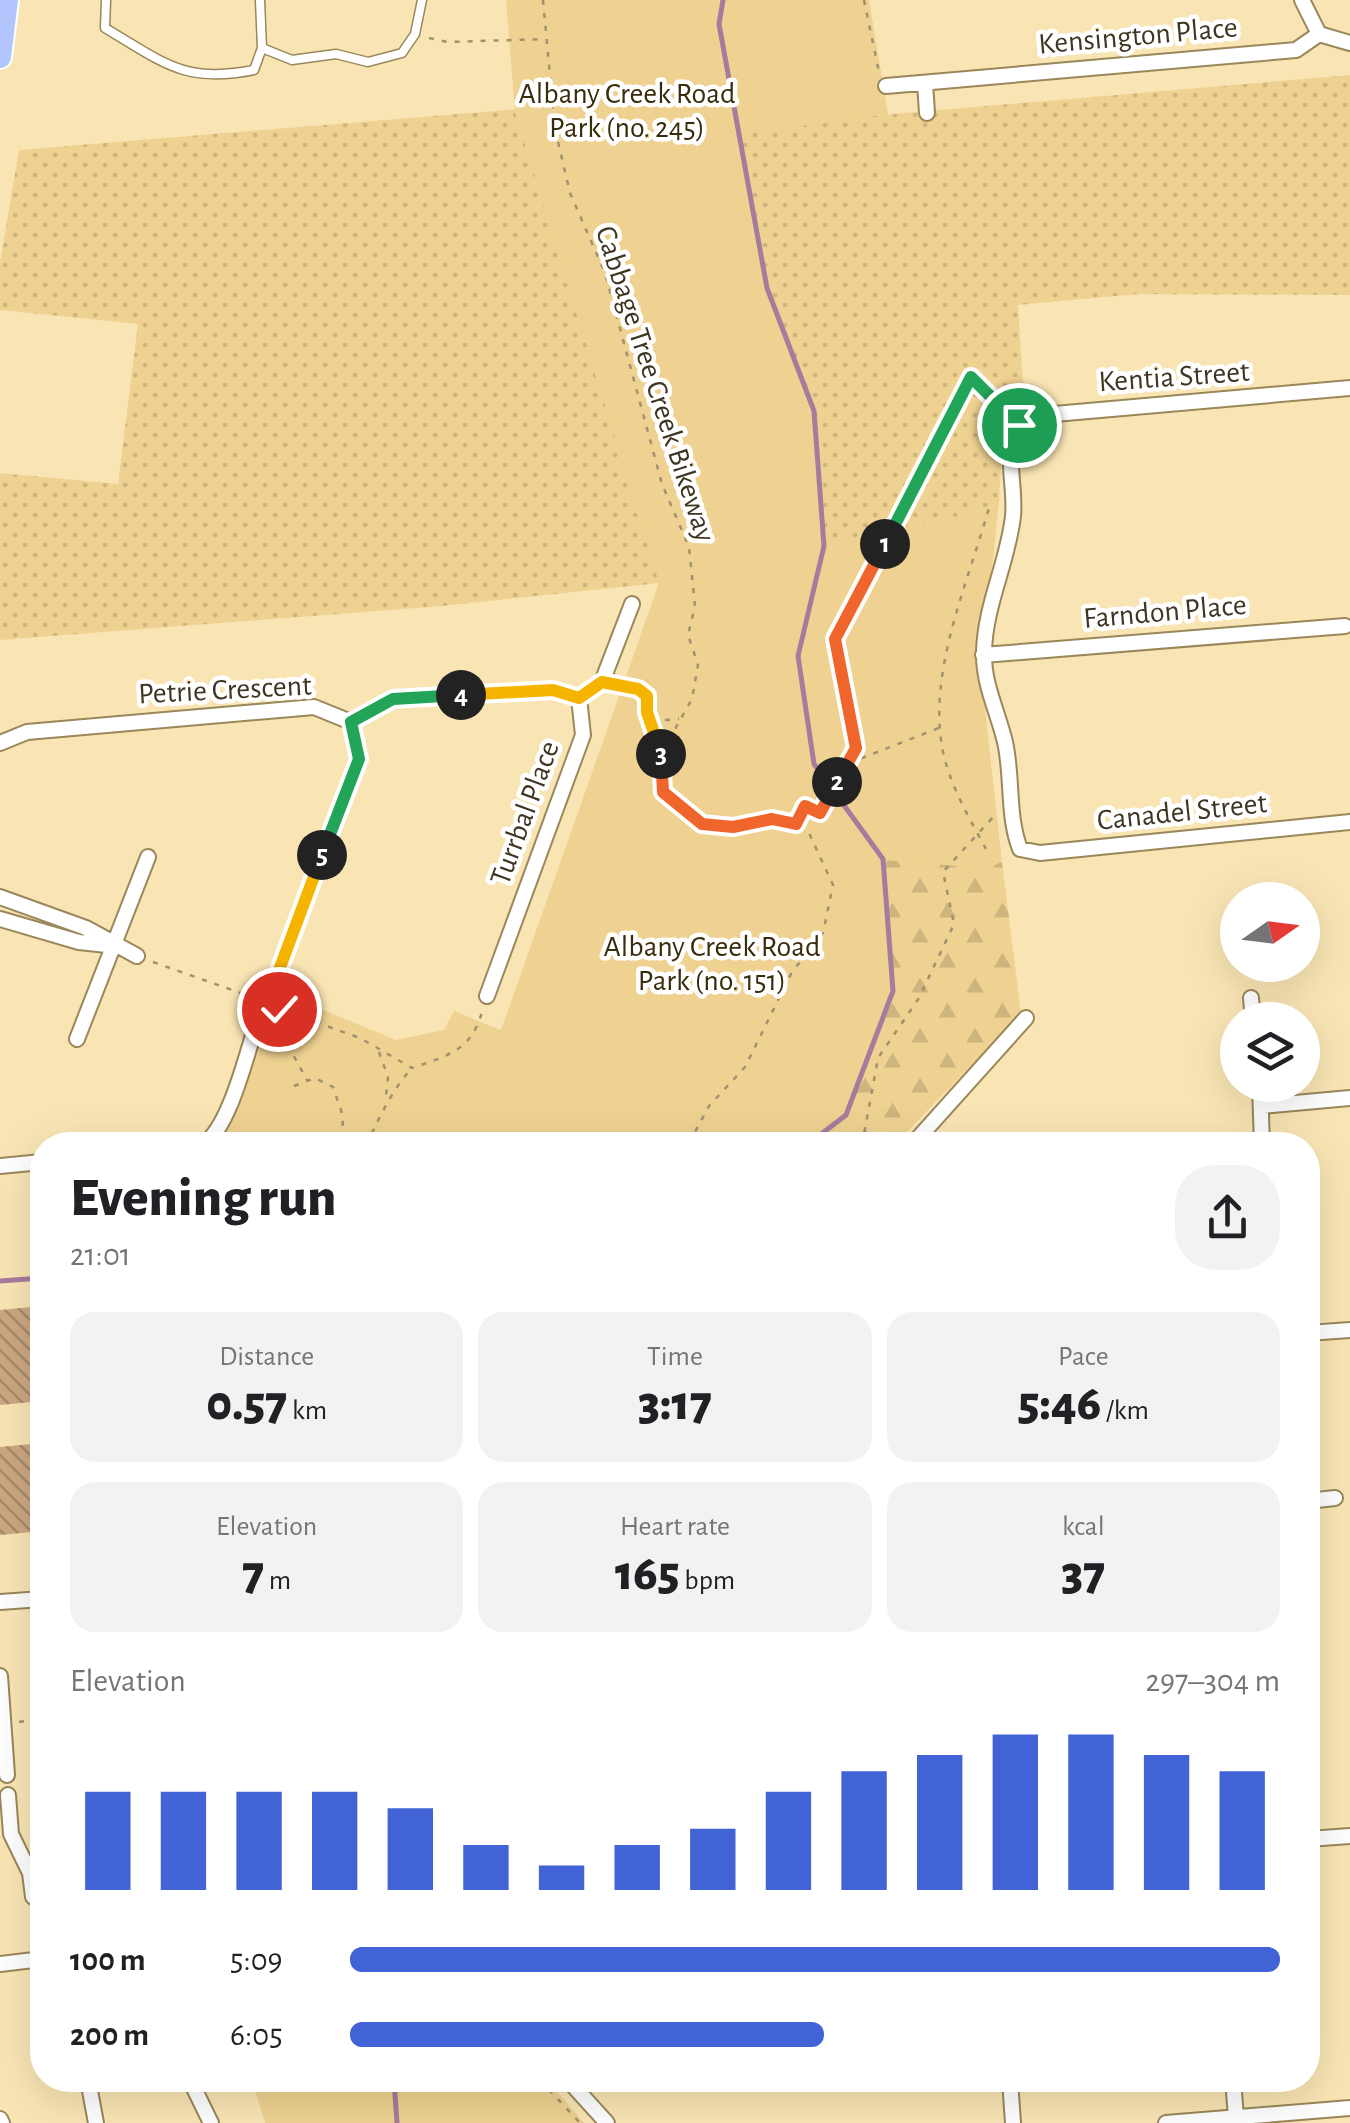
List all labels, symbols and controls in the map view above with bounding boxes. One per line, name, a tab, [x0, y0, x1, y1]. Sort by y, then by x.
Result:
street label: Kensington Place	[1037, 12, 1239, 60]
park label: Albany Creek Road Park (no. 245)	[518, 79, 736, 143]
street label: Cabbage Tree Creek Bikeway	[590, 222, 720, 546]
street label: Kentia Street	[1097, 357, 1251, 397]
pin	[977, 383, 1062, 468]
icon: arrive	[992, 398, 1047, 453]
pin: 1	[860, 519, 910, 569]
text: 1	[880, 530, 890, 558]
street label: Farndon Place	[1082, 590, 1248, 634]
street label: Petrie Crescent	[138, 670, 313, 710]
pin: 4	[436, 670, 486, 720]
text: 4	[454, 681, 468, 709]
pin: 3	[636, 729, 686, 779]
street label: Turrbal Place	[485, 737, 565, 889]
text: 3	[655, 740, 667, 768]
pin: 2	[812, 757, 862, 807]
text: 2	[830, 768, 844, 796]
street label: Canadel Street	[1095, 788, 1269, 836]
pin: 5	[297, 830, 347, 880]
text: 5	[316, 841, 328, 869]
north arrow	[1220, 882, 1320, 982]
map controls	[1220, 882, 1320, 1102]
park label: Albany Creek Road Park (no. 151)	[603, 932, 821, 996]
pin	[237, 967, 322, 1052]
icon: check	[252, 982, 307, 1037]
button: layers	[1220, 1002, 1320, 1102]
button: share	[1175, 1165, 1280, 1270]
text: Evening run	[70, 1171, 336, 1226]
text: 21:01	[70, 1239, 131, 1271]
text: Distance	[219, 1343, 314, 1371]
text: Time	[647, 1343, 703, 1371]
text: Pace	[1058, 1343, 1109, 1371]
text: 0.57	[206, 1379, 287, 1429]
text: 3:17	[638, 1379, 712, 1429]
text: 5:46	[1018, 1379, 1101, 1429]
text: km	[287, 1397, 327, 1425]
text: /km	[1101, 1397, 1149, 1425]
text: Elevation	[216, 1513, 317, 1541]
text: Heart rate	[620, 1513, 730, 1541]
text: kcal	[1062, 1513, 1105, 1541]
text: 7	[242, 1549, 264, 1599]
text: 165	[615, 1549, 680, 1599]
text: 37	[1061, 1549, 1105, 1599]
text: m	[264, 1567, 291, 1595]
text: bpm	[680, 1567, 735, 1595]
text: Elevation	[70, 1665, 186, 1697]
text: 297–304 m	[1145, 1665, 1280, 1697]
text: 100 m	[70, 1944, 146, 1976]
text: 5:09	[230, 1944, 283, 1976]
text: 200 m	[70, 2019, 149, 2051]
text: 6:05	[230, 2019, 283, 2051]

